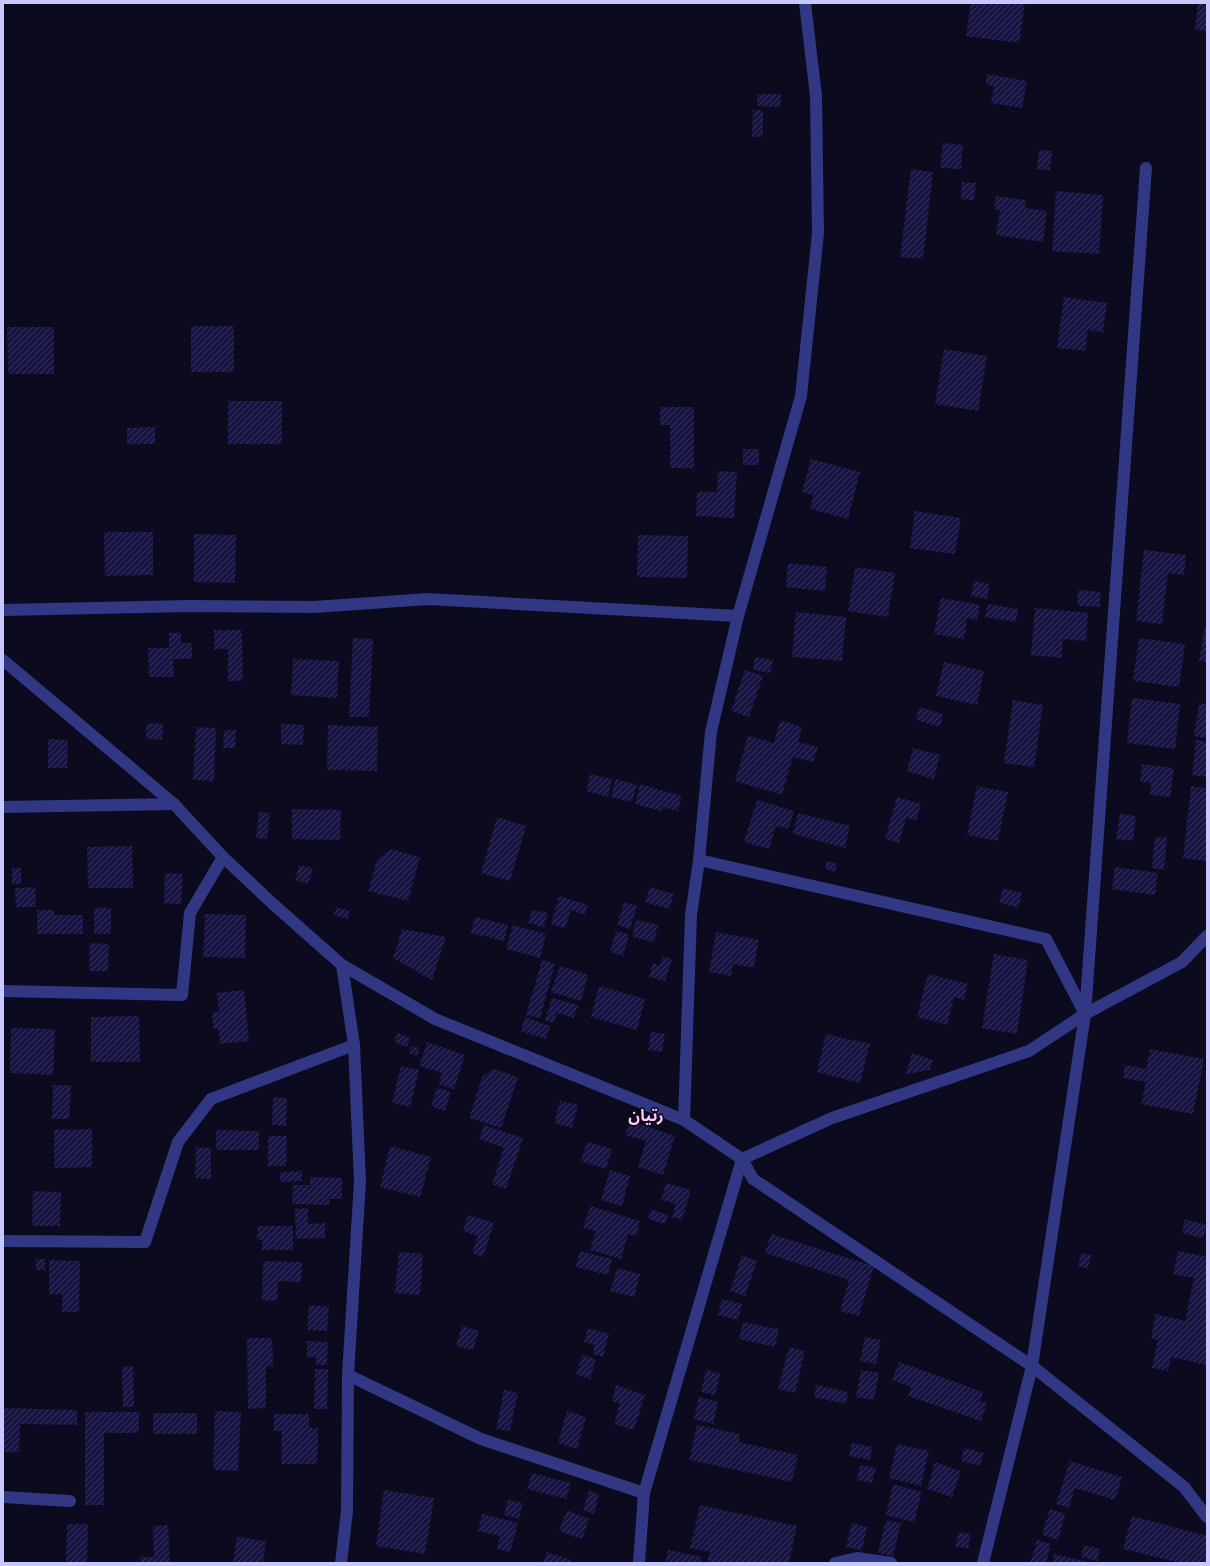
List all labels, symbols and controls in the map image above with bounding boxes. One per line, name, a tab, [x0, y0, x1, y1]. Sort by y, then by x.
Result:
district label: رتيان	[628, 1106, 664, 1125]

